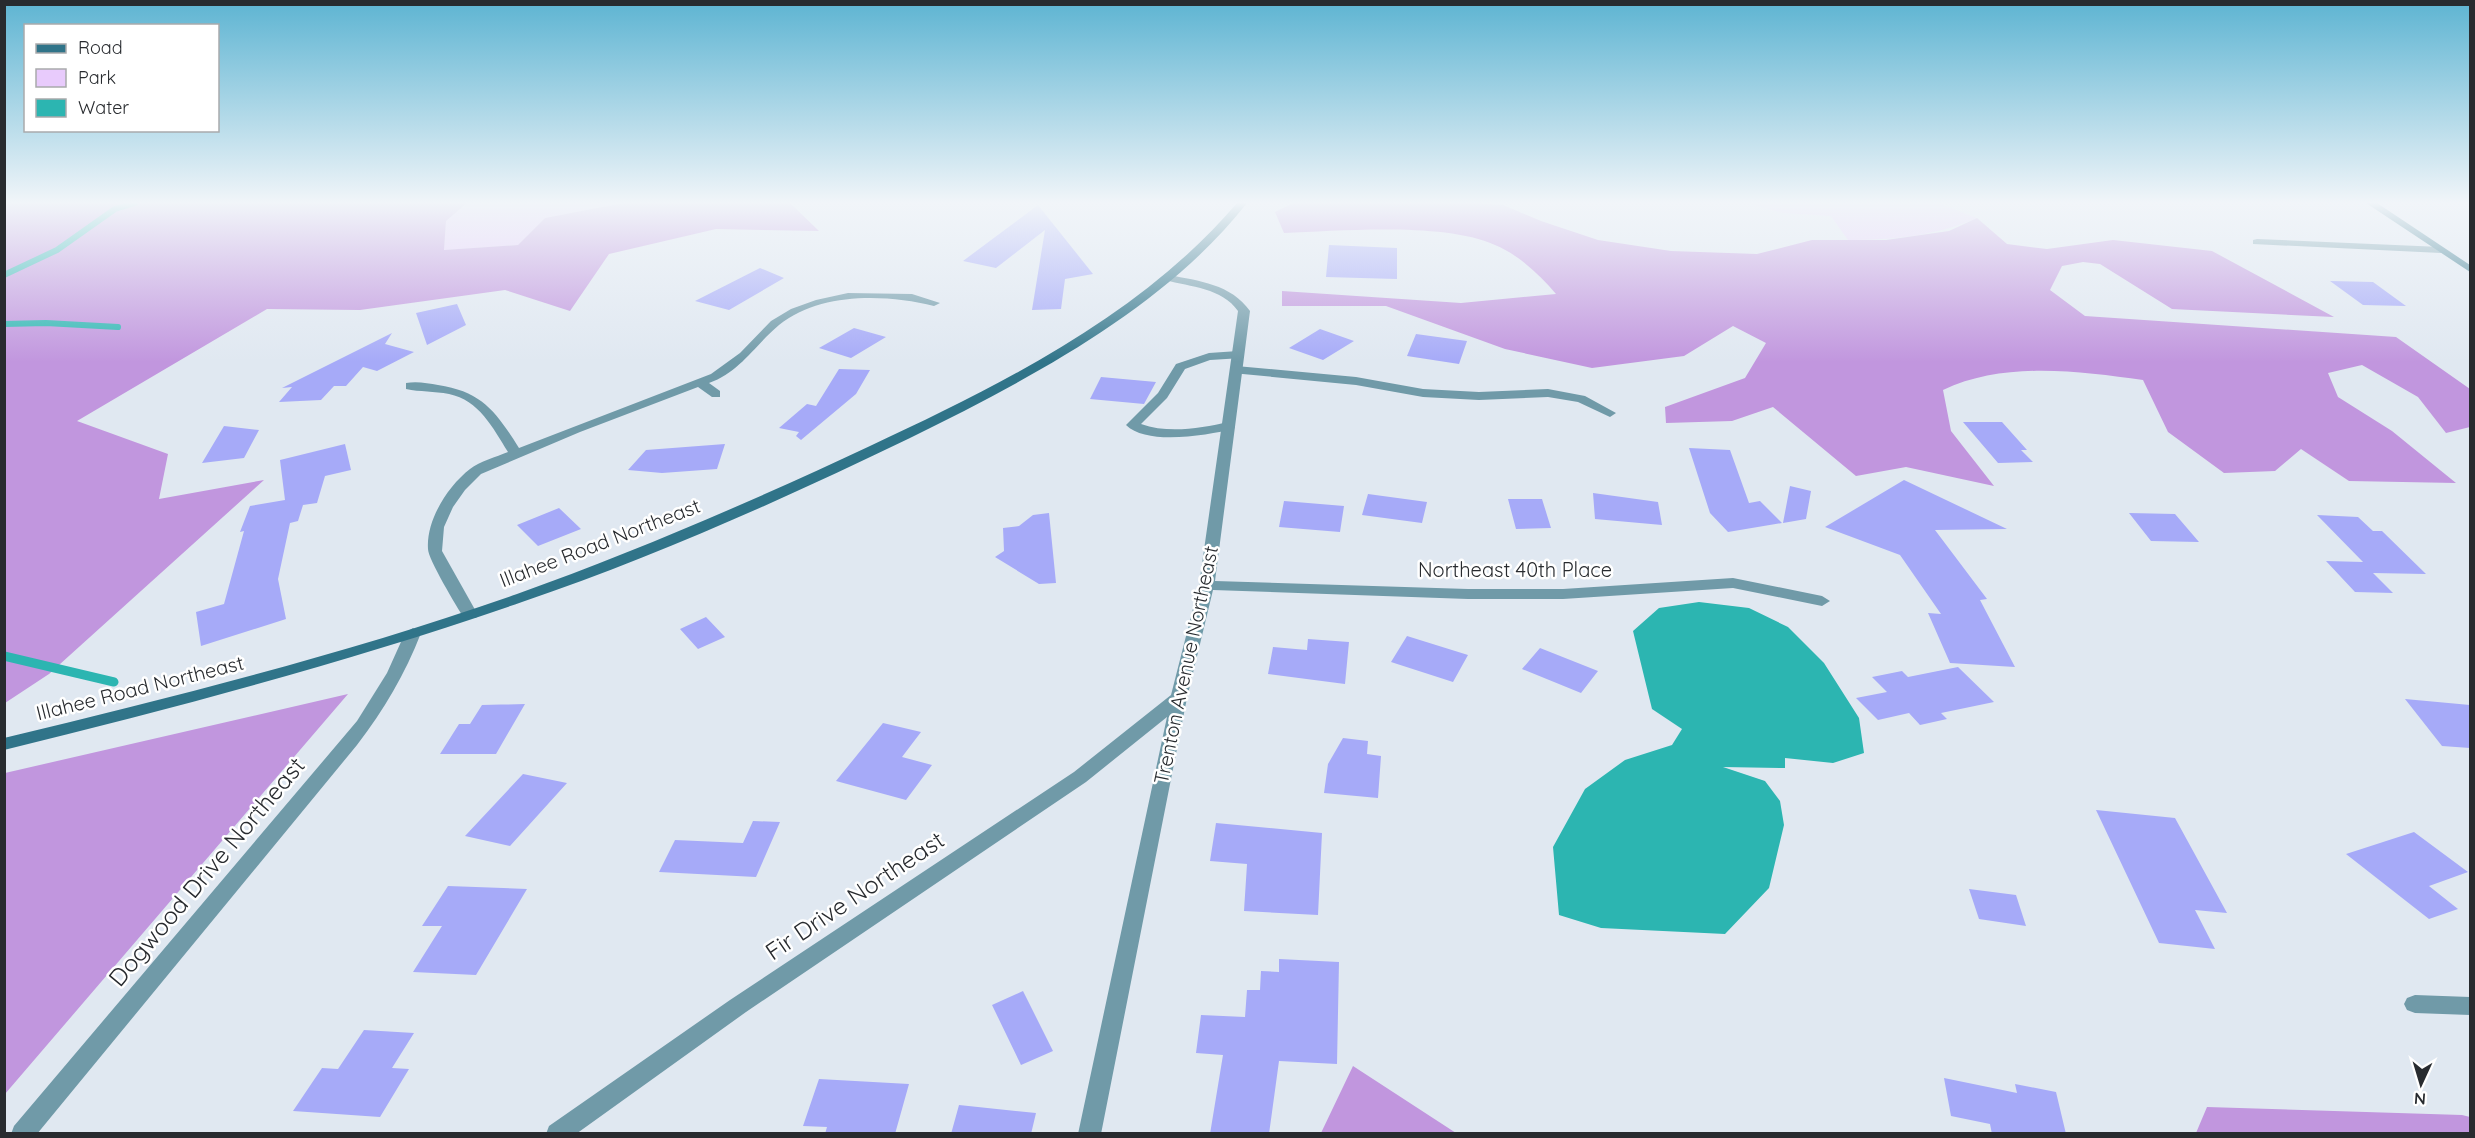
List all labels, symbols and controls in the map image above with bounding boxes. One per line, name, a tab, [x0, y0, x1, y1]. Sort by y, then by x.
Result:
legend	[24, 24, 219, 132]
text: Road	[78, 36, 123, 59]
text: Park	[78, 66, 116, 89]
text: Water	[78, 96, 129, 119]
street label: Illahee Road Northeast	[496, 493, 704, 592]
street label: Trenton Avenue Northeast	[1148, 543, 1223, 786]
street label: Northeast 40th Place	[1418, 557, 1612, 582]
street label: Illahee Road Northeast	[34, 650, 246, 725]
street label: Dogwood Drive Northeast	[102, 751, 311, 992]
street label: Fir Drive Northeast	[759, 824, 950, 966]
north arrow	[2391, 1054, 2451, 1114]
text: N	[2413, 1089, 2427, 1109]

